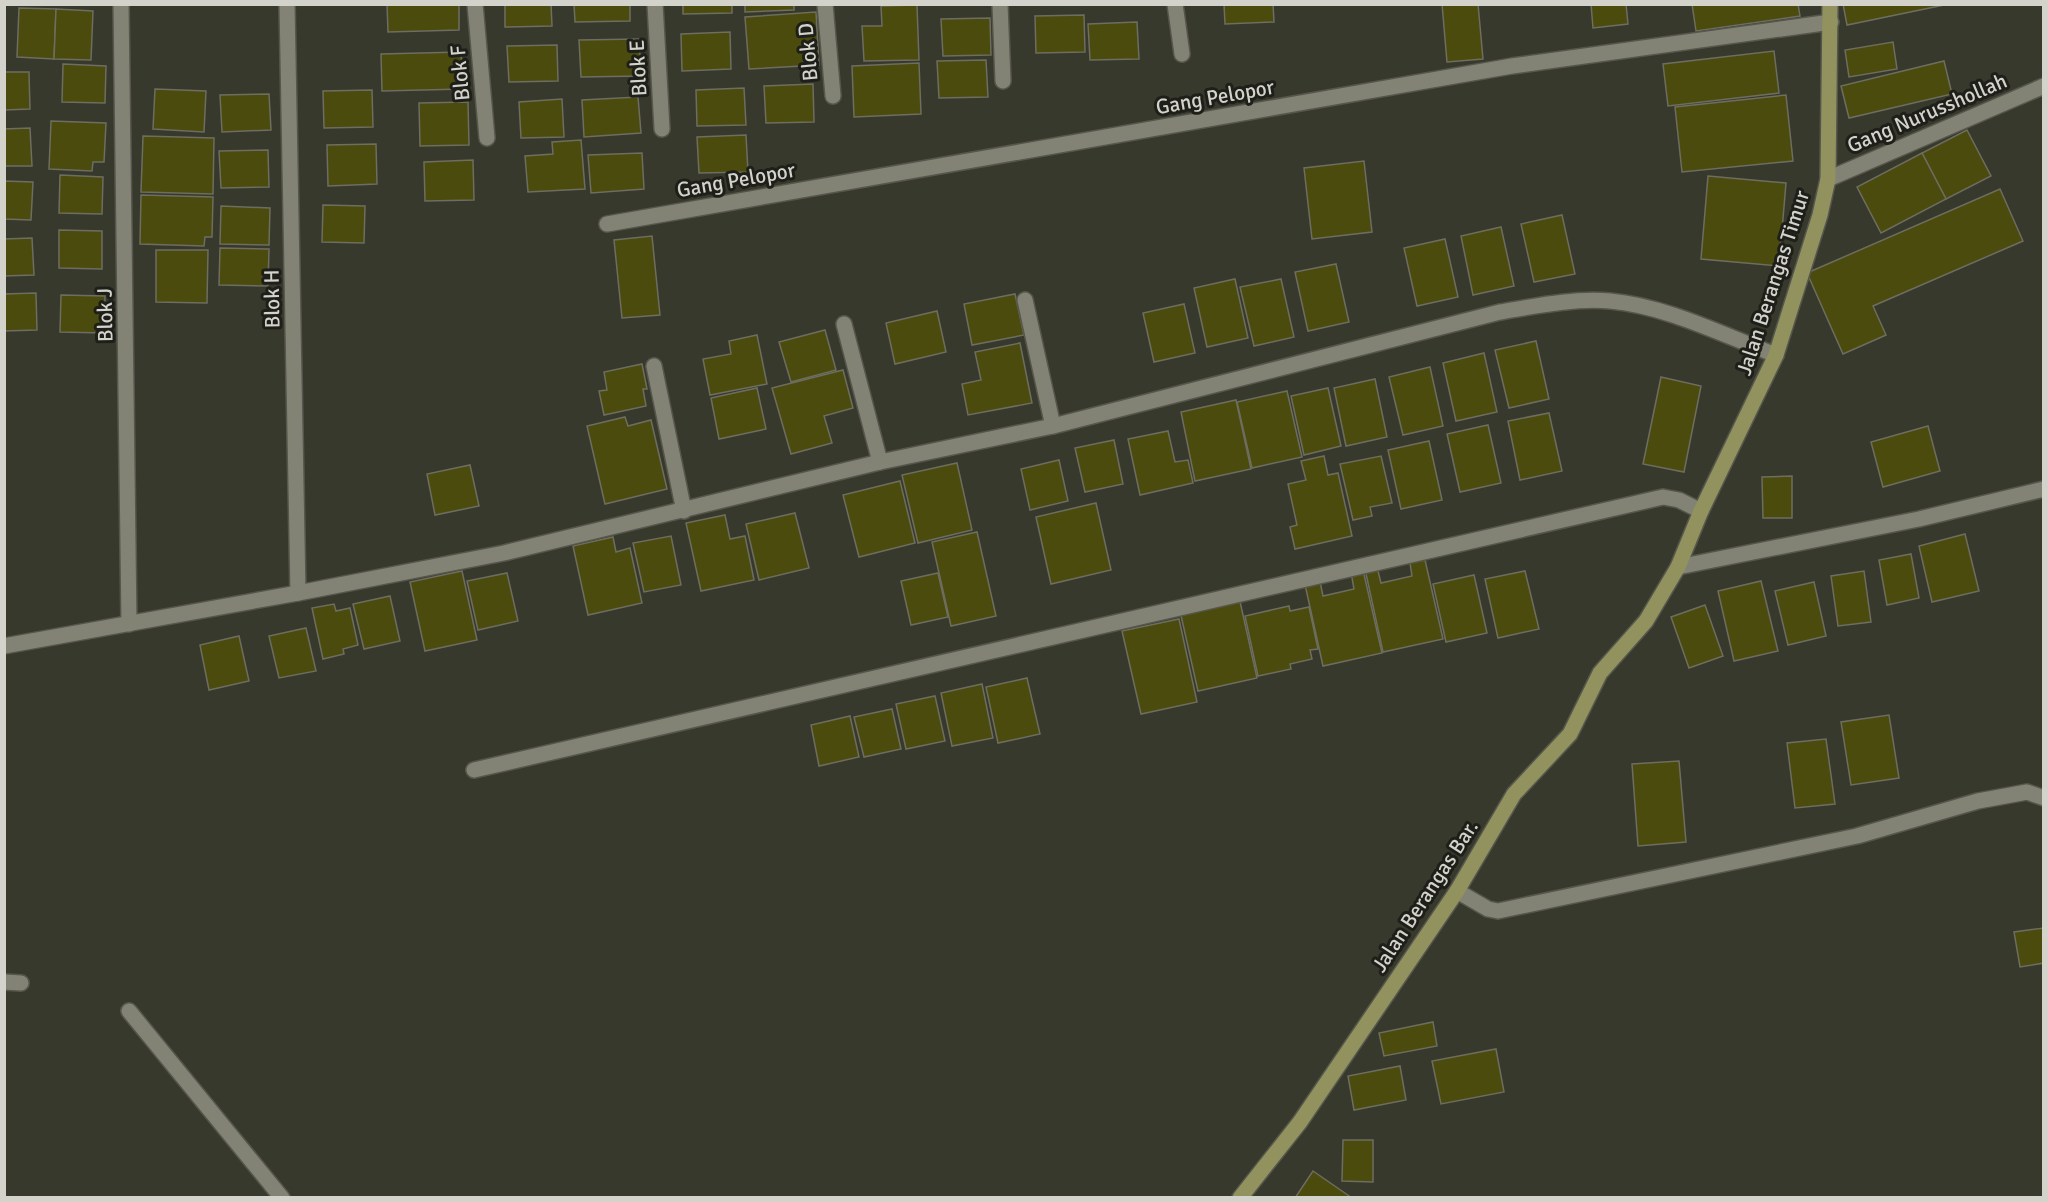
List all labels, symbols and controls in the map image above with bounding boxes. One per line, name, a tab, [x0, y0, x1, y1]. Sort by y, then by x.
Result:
street label: Blok D	[793, 22, 823, 82]
street label: Blok E	[624, 39, 652, 97]
street label: Blok F	[445, 44, 475, 102]
street label: Gang Nurusshollah	[1843, 68, 2011, 158]
street label: Gang Pelopor	[1154, 74, 1277, 120]
street label: Gang Pelopor	[675, 157, 798, 203]
street label: Jalan Berangas Timur	[1731, 187, 1815, 379]
street label: Blok H	[258, 269, 286, 329]
street label: Blok J	[92, 288, 118, 342]
street label: Jalan Berangas Bar.	[1366, 815, 1484, 977]

